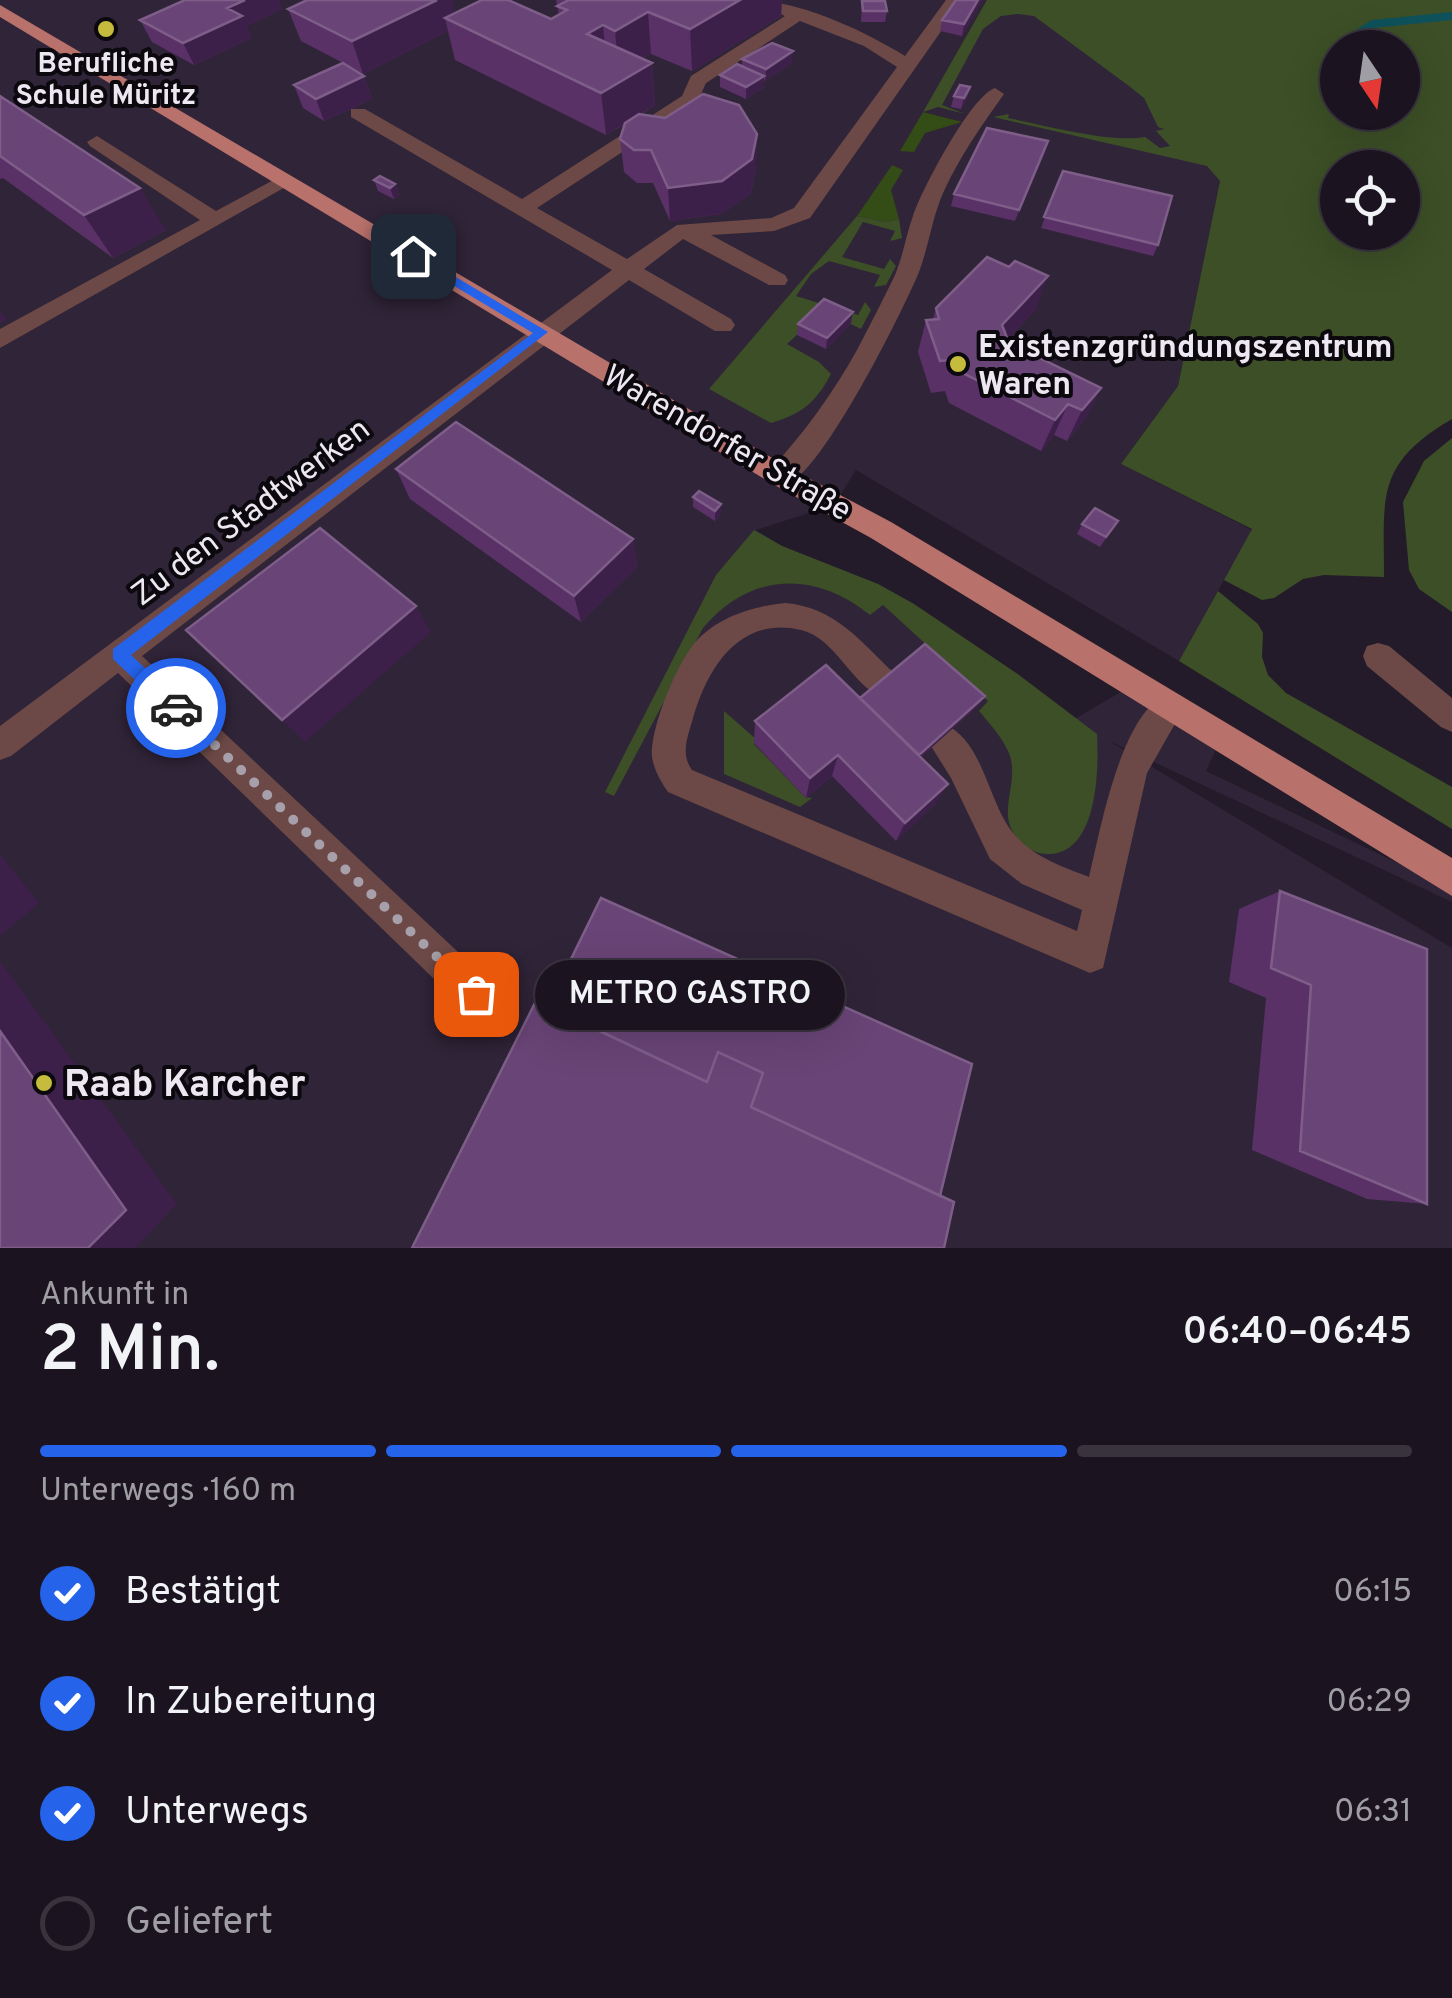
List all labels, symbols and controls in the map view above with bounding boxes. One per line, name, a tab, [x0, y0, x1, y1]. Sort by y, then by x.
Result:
marker: Berufliche Schule Müritz	[95, 18, 117, 40]
north arrow	[1320, 30, 1420, 130]
map controls	[1320, 30, 1420, 250]
place label: Berufliche Schule Müritz	[16, 47, 196, 115]
button: locate	[1320, 150, 1420, 250]
pin	[371, 214, 456, 299]
icon: home	[386, 229, 441, 284]
place label: Existenzgründungszentrum Waren	[978, 329, 1393, 406]
marker: Existenzgründungszentrum Waren	[947, 353, 969, 375]
street label: Warendorfer Straße	[595, 357, 858, 532]
street label: Zu den Stadtwerken	[125, 411, 379, 616]
courier	[126, 658, 226, 758]
icon: car	[149, 681, 204, 736]
pin	[434, 952, 519, 1037]
callout: METRO GASTRO	[536, 959, 846, 1029]
icon: bag	[449, 967, 504, 1022]
text: METRO GASTRO	[569, 975, 811, 1015]
place label: Raab Karcher	[64, 1062, 306, 1111]
marker: Raab Karcher	[33, 1072, 55, 1094]
text: Ankunft in	[40, 1276, 189, 1316]
text: 06:40–06:45	[1183, 1309, 1412, 1358]
text: 2 Min.	[40, 1312, 220, 1394]
text: Unterwegs · 160 m	[40, 1472, 296, 1512]
icon: check	[40, 1566, 95, 1621]
text: Bestätigt	[125, 1569, 281, 1618]
text: 06:15	[1333, 1573, 1412, 1613]
icon: check	[40, 1676, 95, 1731]
text: In Zubereitung	[125, 1679, 377, 1728]
text: 06:29	[1326, 1683, 1412, 1723]
icon: check	[40, 1786, 95, 1841]
text: Unterwegs	[125, 1789, 309, 1838]
text: 06:31	[1334, 1793, 1412, 1833]
text: Geliefert	[125, 1899, 273, 1948]

